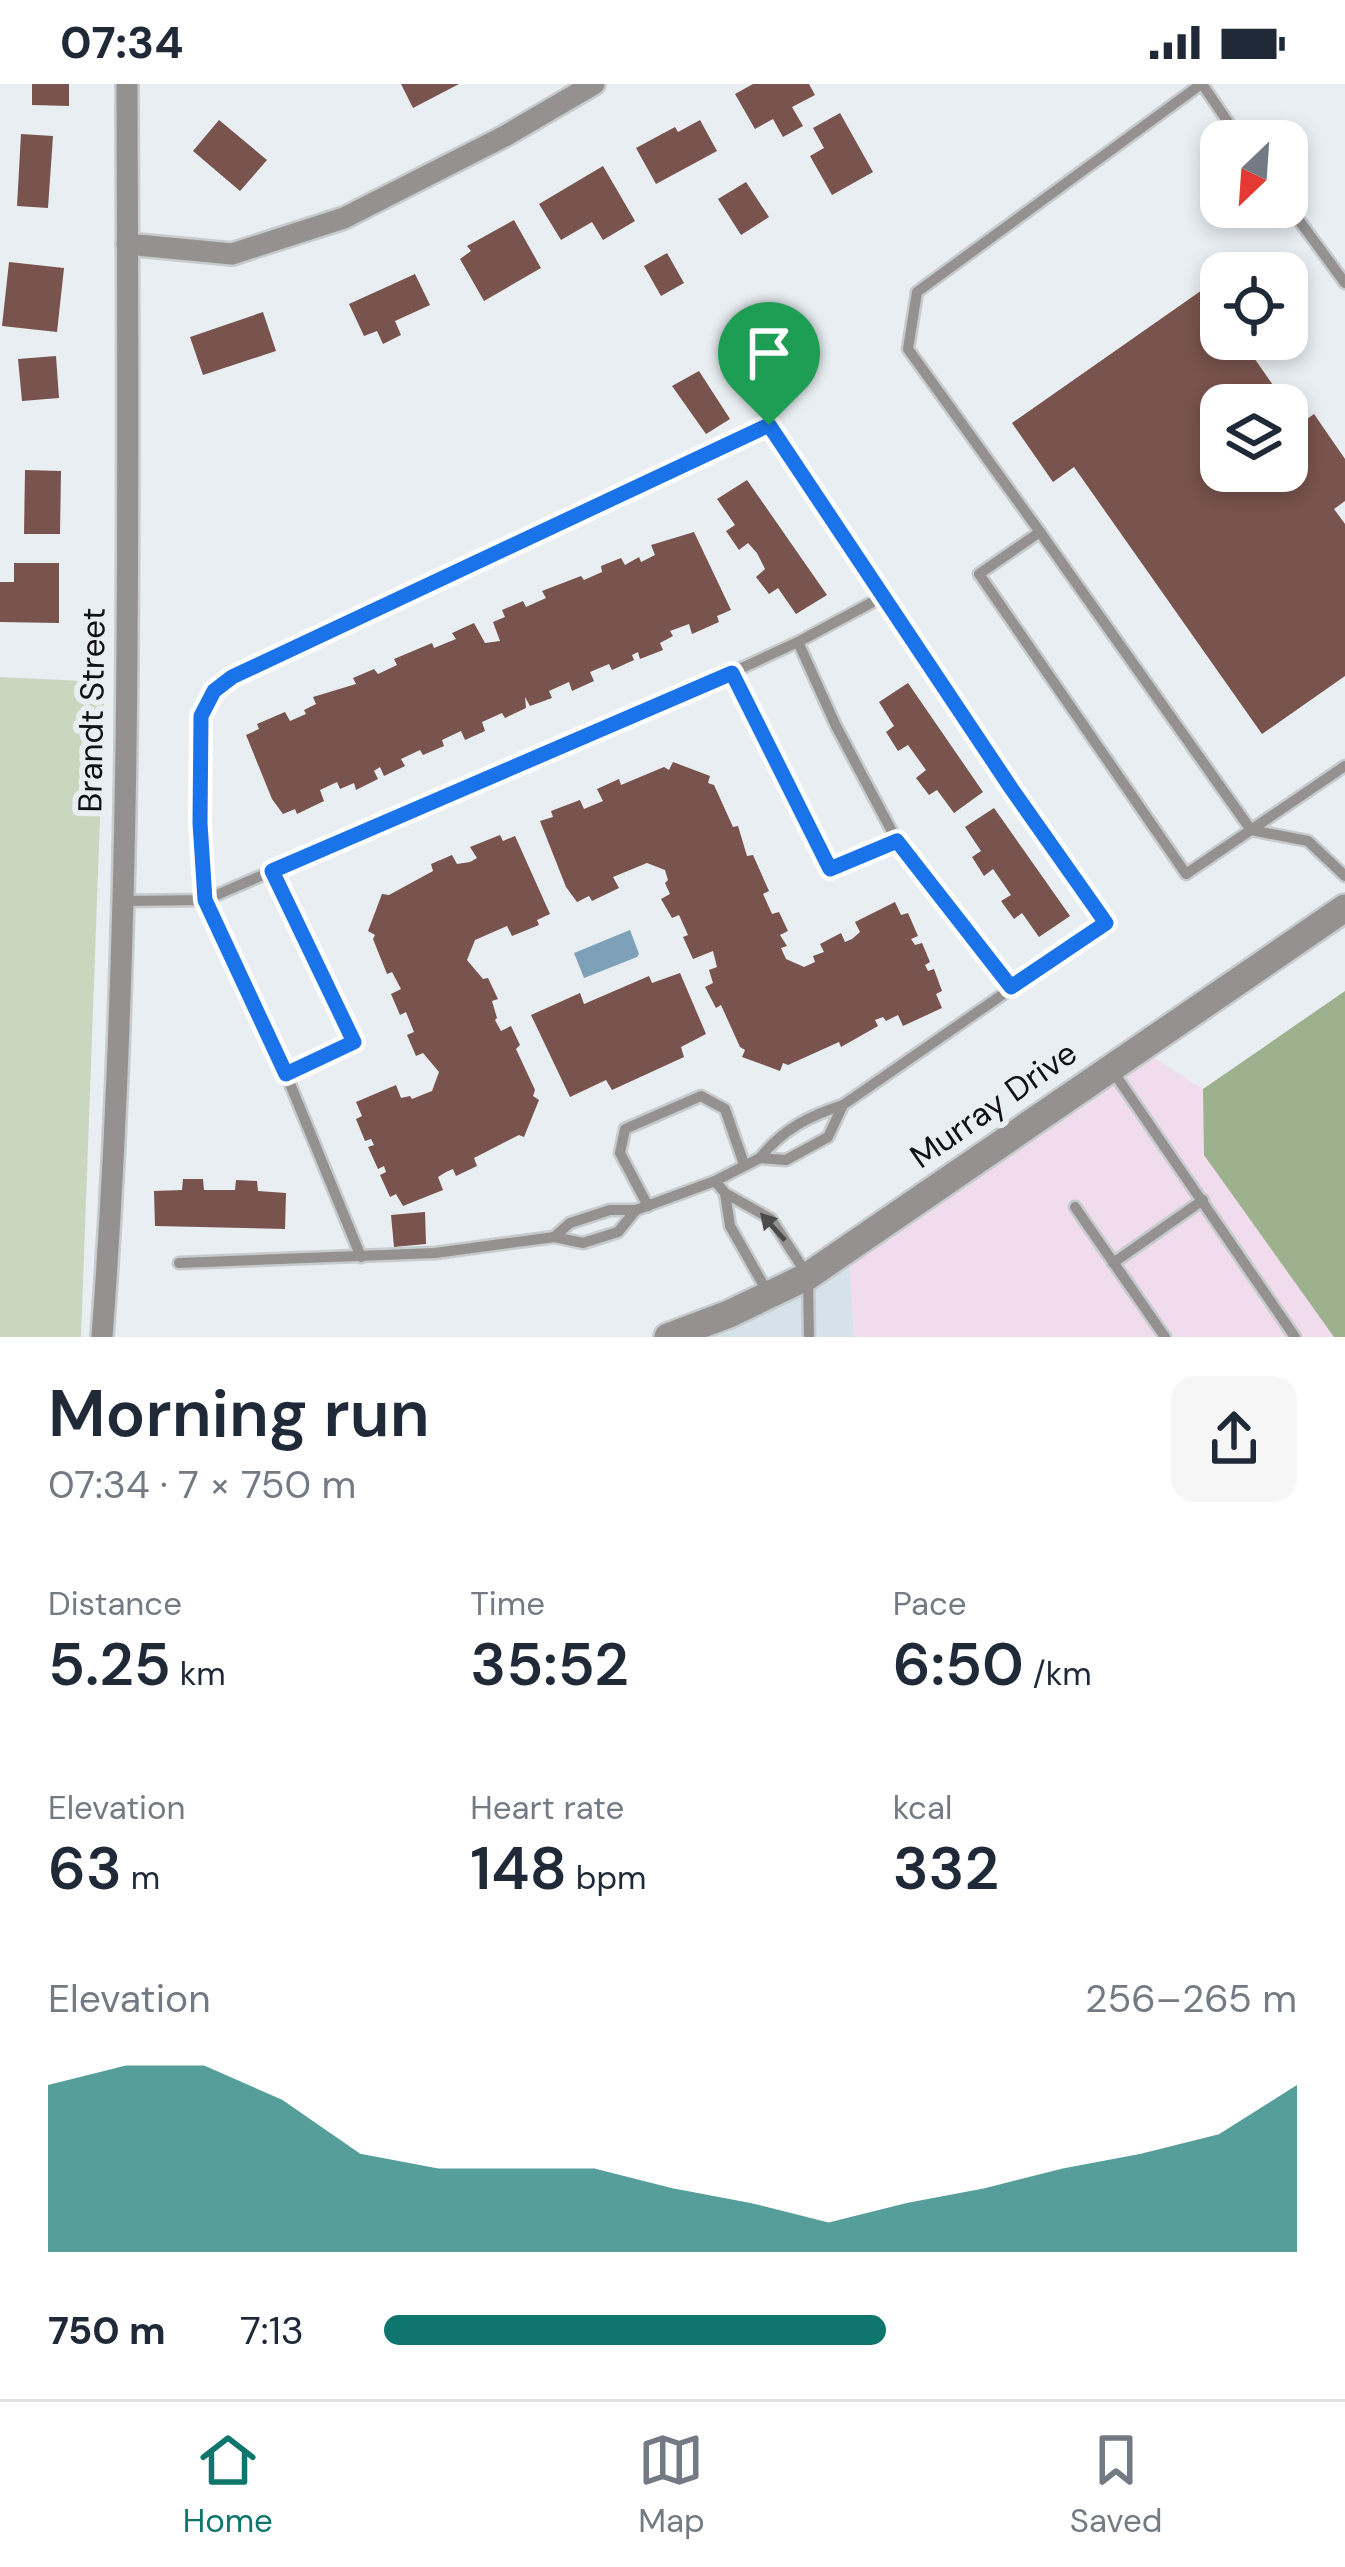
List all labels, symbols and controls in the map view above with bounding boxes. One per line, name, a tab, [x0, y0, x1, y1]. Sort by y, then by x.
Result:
text: 07:34	[60, 13, 183, 72]
north arrow	[1200, 120, 1308, 228]
map controls	[1200, 120, 1308, 492]
button: locate	[1200, 252, 1308, 360]
pin	[718, 302, 820, 425]
icon: arrive	[736, 320, 802, 386]
button: layers	[1200, 384, 1308, 492]
street label: Brandt Street	[68, 607, 115, 813]
street label: Murray Drive	[902, 1031, 1085, 1178]
one-way arrow	[760, 1213, 786, 1243]
text: Morning run	[48, 1371, 430, 1456]
button: share	[1171, 1376, 1297, 1502]
text: 07:34 · 7 × 750 m	[48, 1459, 356, 1510]
text: Distance	[48, 1582, 182, 1625]
text: Time	[470, 1582, 545, 1625]
text: Pace	[893, 1582, 967, 1625]
text: 5.25	[48, 1625, 171, 1704]
text: 35:52	[470, 1625, 629, 1704]
text: 6:50	[893, 1625, 1024, 1704]
text: km	[171, 1652, 226, 1695]
text: /km	[1024, 1652, 1092, 1695]
text: Elevation	[48, 1786, 186, 1829]
text: Heart rate	[470, 1786, 624, 1829]
text: kcal	[893, 1786, 952, 1829]
text: 63	[48, 1829, 122, 1908]
text: 148	[470, 1829, 567, 1908]
text: 332	[893, 1829, 999, 1908]
text: m	[122, 1856, 160, 1899]
text: bpm	[567, 1856, 647, 1899]
text: Elevation	[48, 1973, 211, 2024]
text: 256–265 m	[1085, 1973, 1297, 2024]
text: 750 m	[48, 2305, 166, 2356]
text: 7:13	[240, 2305, 304, 2356]
tab: Home	[183, 2427, 273, 2542]
tab: Map	[638, 2427, 705, 2542]
tab: Saved	[1070, 2427, 1162, 2542]

